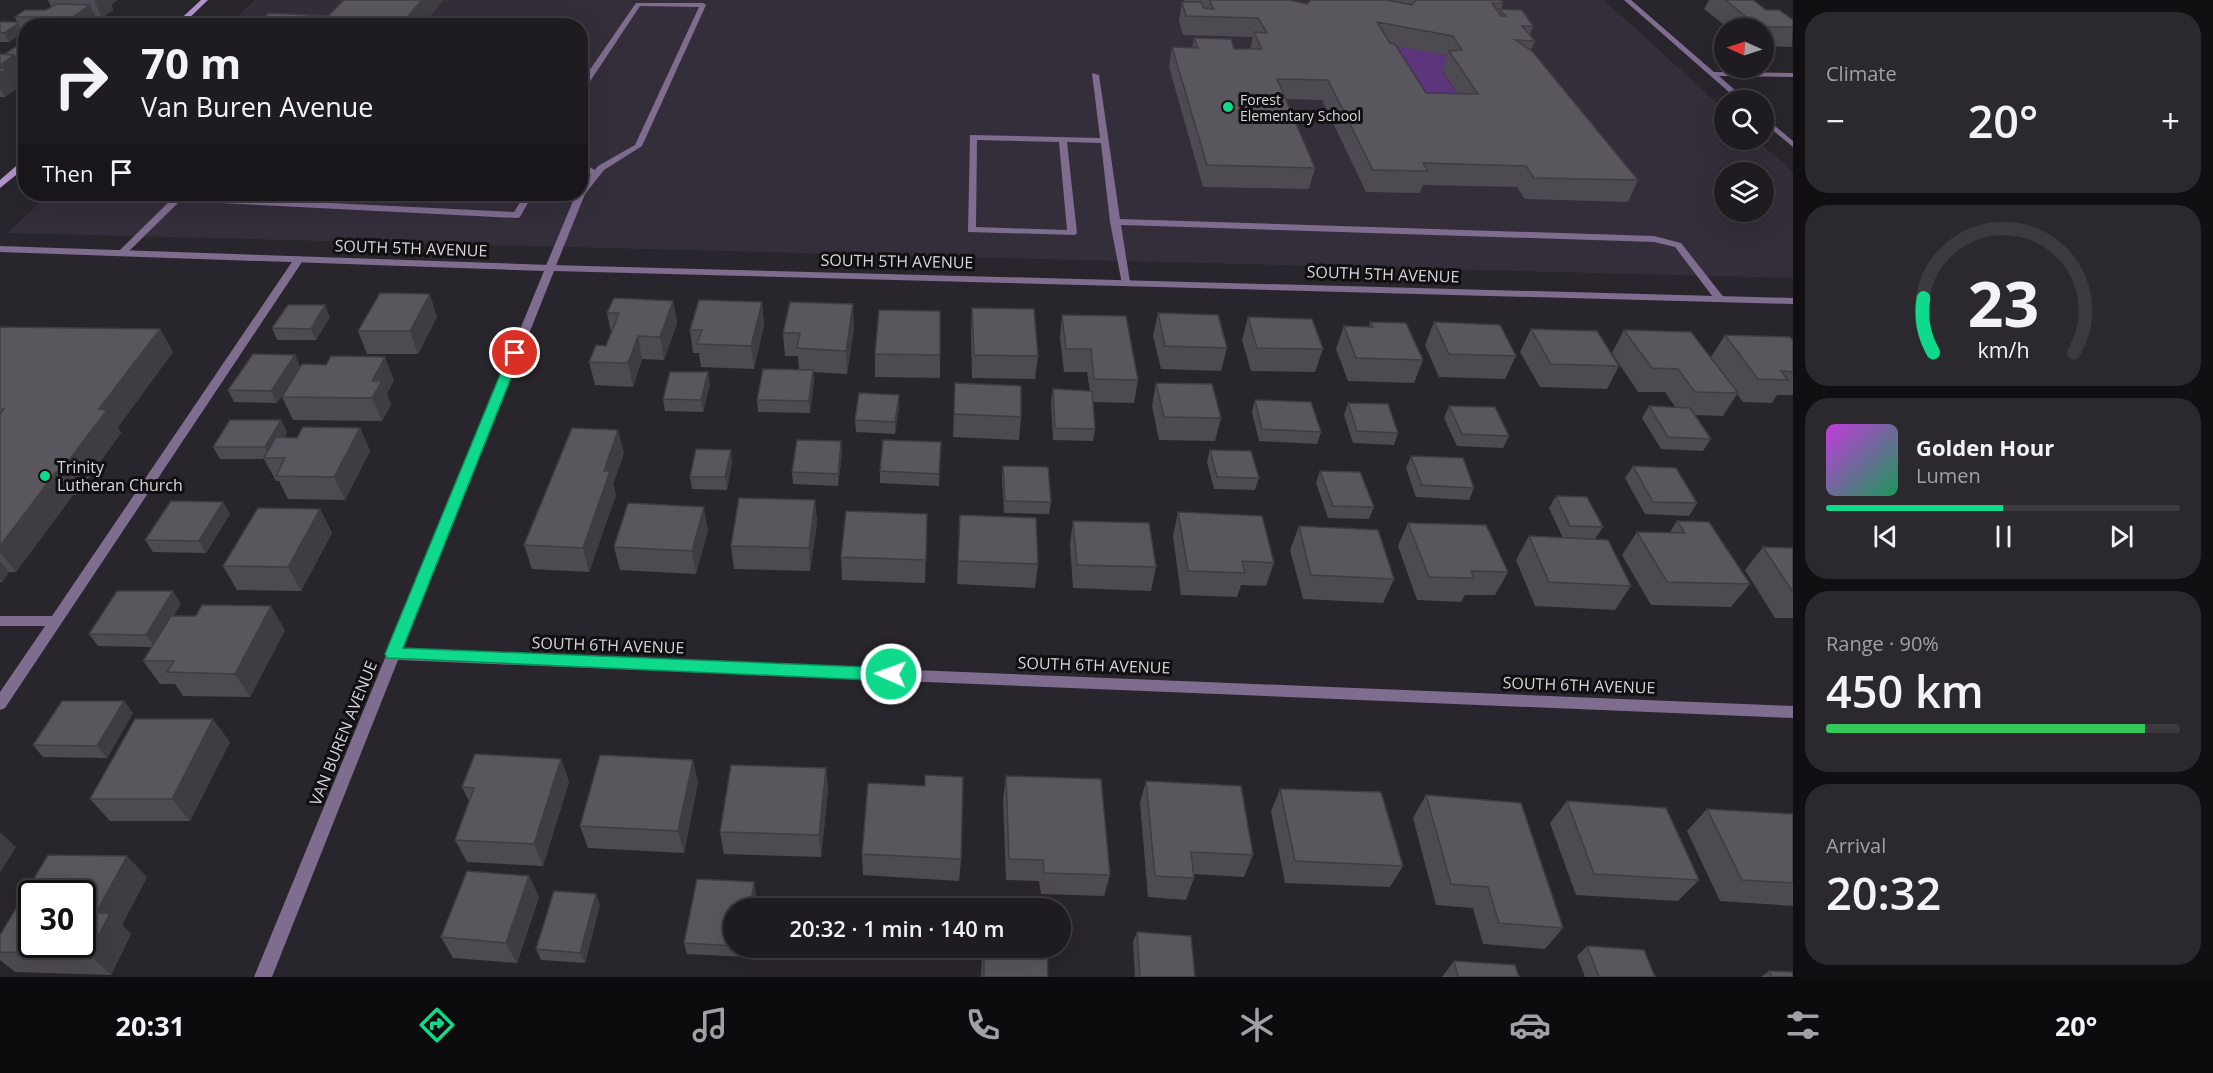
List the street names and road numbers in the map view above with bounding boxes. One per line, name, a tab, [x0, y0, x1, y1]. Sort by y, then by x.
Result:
street label: SOUTH 5TH AVENUE	[334, 234, 488, 262]
street label: SOUTH 5TH AVENUE	[820, 249, 974, 273]
street label: SOUTH 5TH AVENUE	[1306, 260, 1460, 288]
street label: SOUTH 6TH AVENUE	[531, 631, 685, 659]
street label: SOUTH 6TH AVENUE	[1017, 651, 1171, 679]
street label: VAN BUREN AVENUE	[304, 657, 382, 809]
street label: SOUTH 6TH AVENUE	[1502, 671, 1656, 699]

